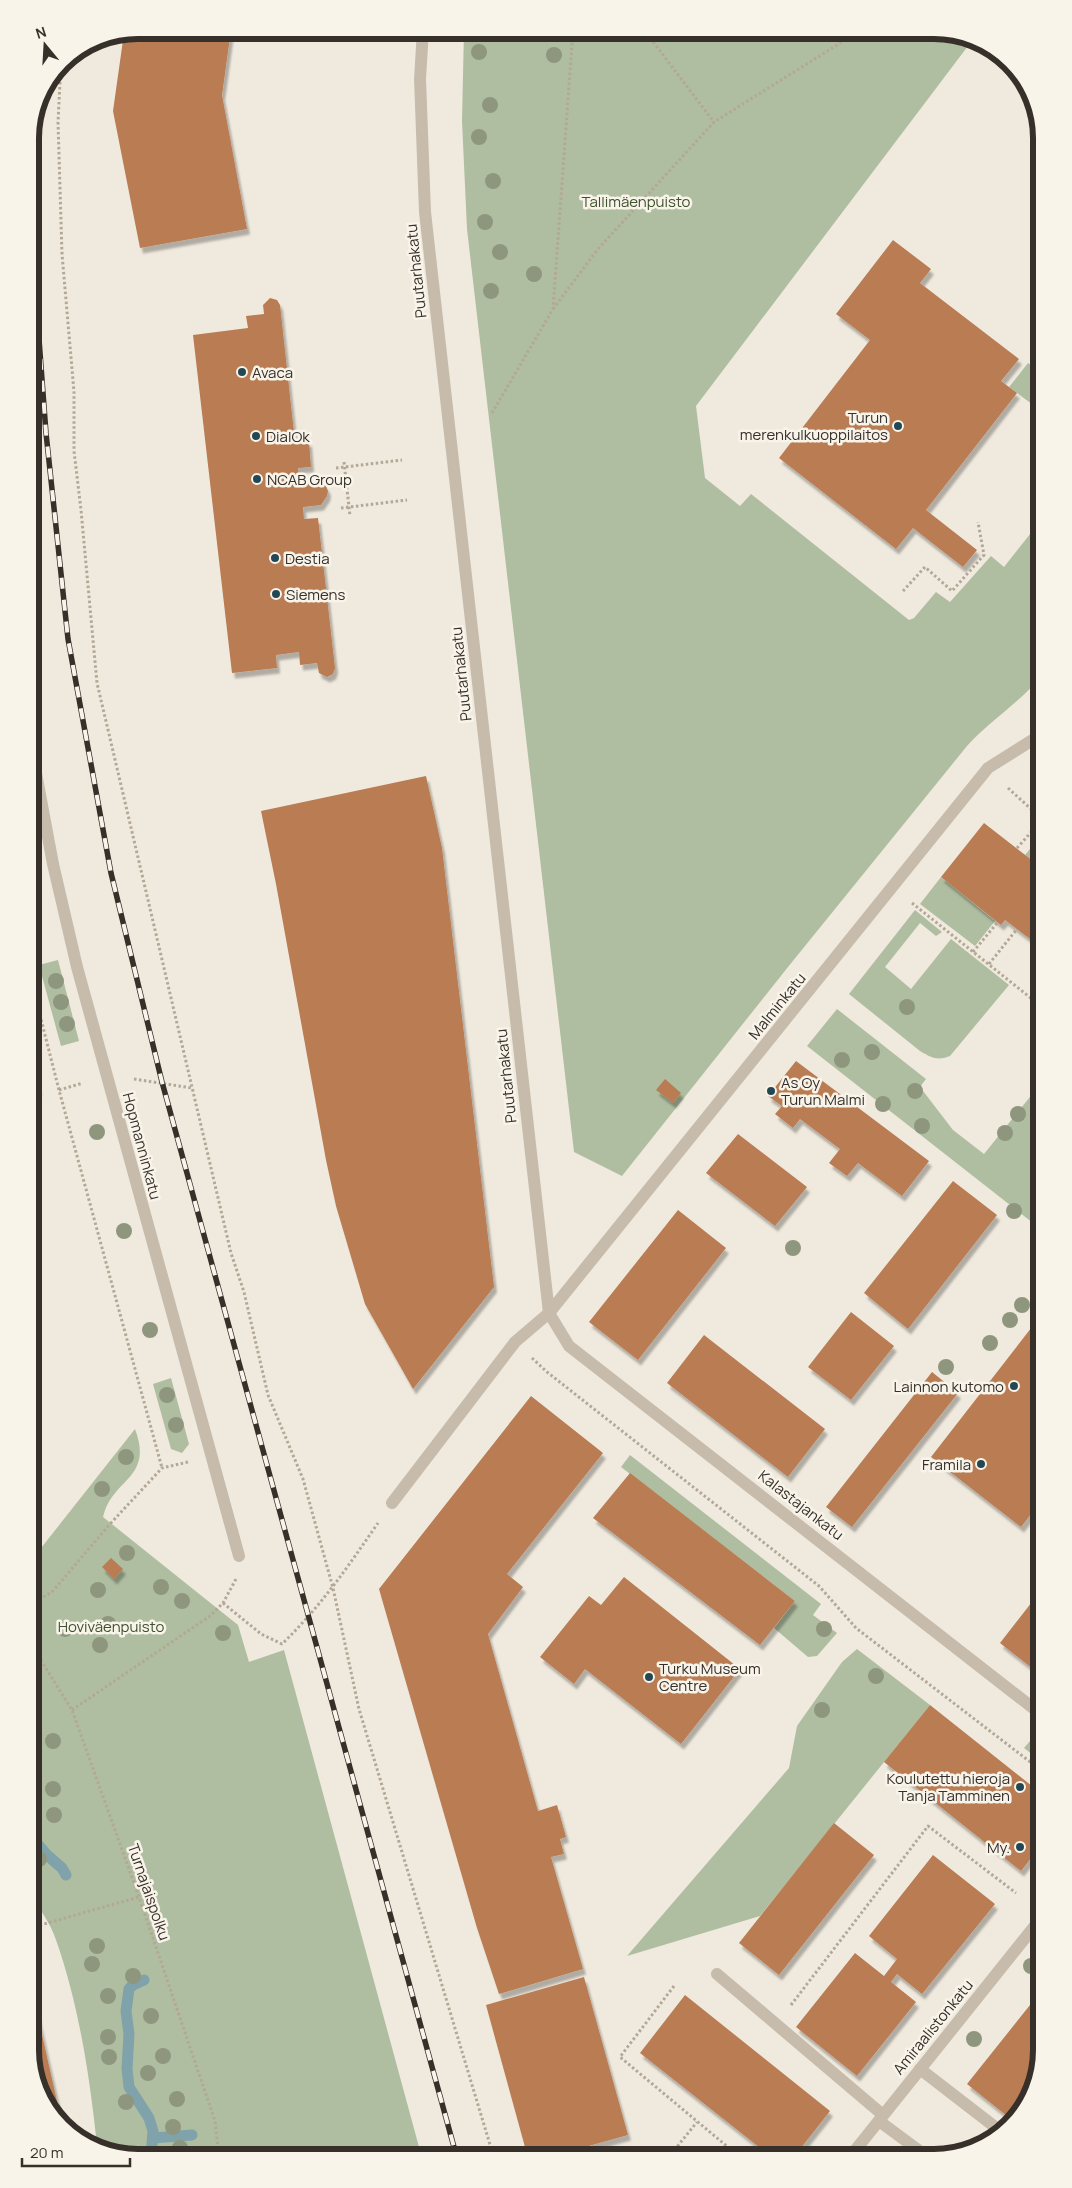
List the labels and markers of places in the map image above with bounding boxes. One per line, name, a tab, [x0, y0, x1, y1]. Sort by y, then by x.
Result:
place label: Avaca	[252, 362, 293, 383]
marker: Avaca	[236, 366, 248, 378]
place label: Turun merenkulkuoppilaitos	[740, 407, 888, 445]
marker: Turun merenkulkuoppilaitos	[892, 420, 904, 432]
place label: DialOk	[266, 426, 310, 447]
marker: DialOk	[250, 430, 262, 442]
place label: NCAB Group	[267, 469, 352, 490]
marker: NCAB Group	[251, 473, 263, 485]
place label: Destia	[285, 548, 330, 569]
marker: Destia	[269, 552, 281, 564]
place label: Siemens	[286, 584, 345, 605]
marker: Siemens	[270, 588, 282, 600]
place label: As Oy Turun Malmi	[781, 1072, 865, 1110]
marker: As Oy Turun Malmi	[765, 1085, 777, 1097]
place label: Lainnon kutomo	[893, 1376, 1004, 1397]
marker: Lainnon kutomo	[1008, 1380, 1020, 1392]
place label: Framila	[922, 1454, 971, 1475]
marker: Framila	[975, 1458, 987, 1470]
place label: Turku Museum Centre	[659, 1658, 761, 1696]
marker: Turku Museum Centre	[643, 1671, 655, 1683]
place label: Koulutettu hieroja Tanja Tamminen	[887, 1768, 1010, 1806]
marker: Koulutettu hieroja Tanja Tamminen	[1014, 1781, 1026, 1793]
place label: My.	[987, 1837, 1010, 1858]
marker: My.	[1014, 1841, 1026, 1853]

